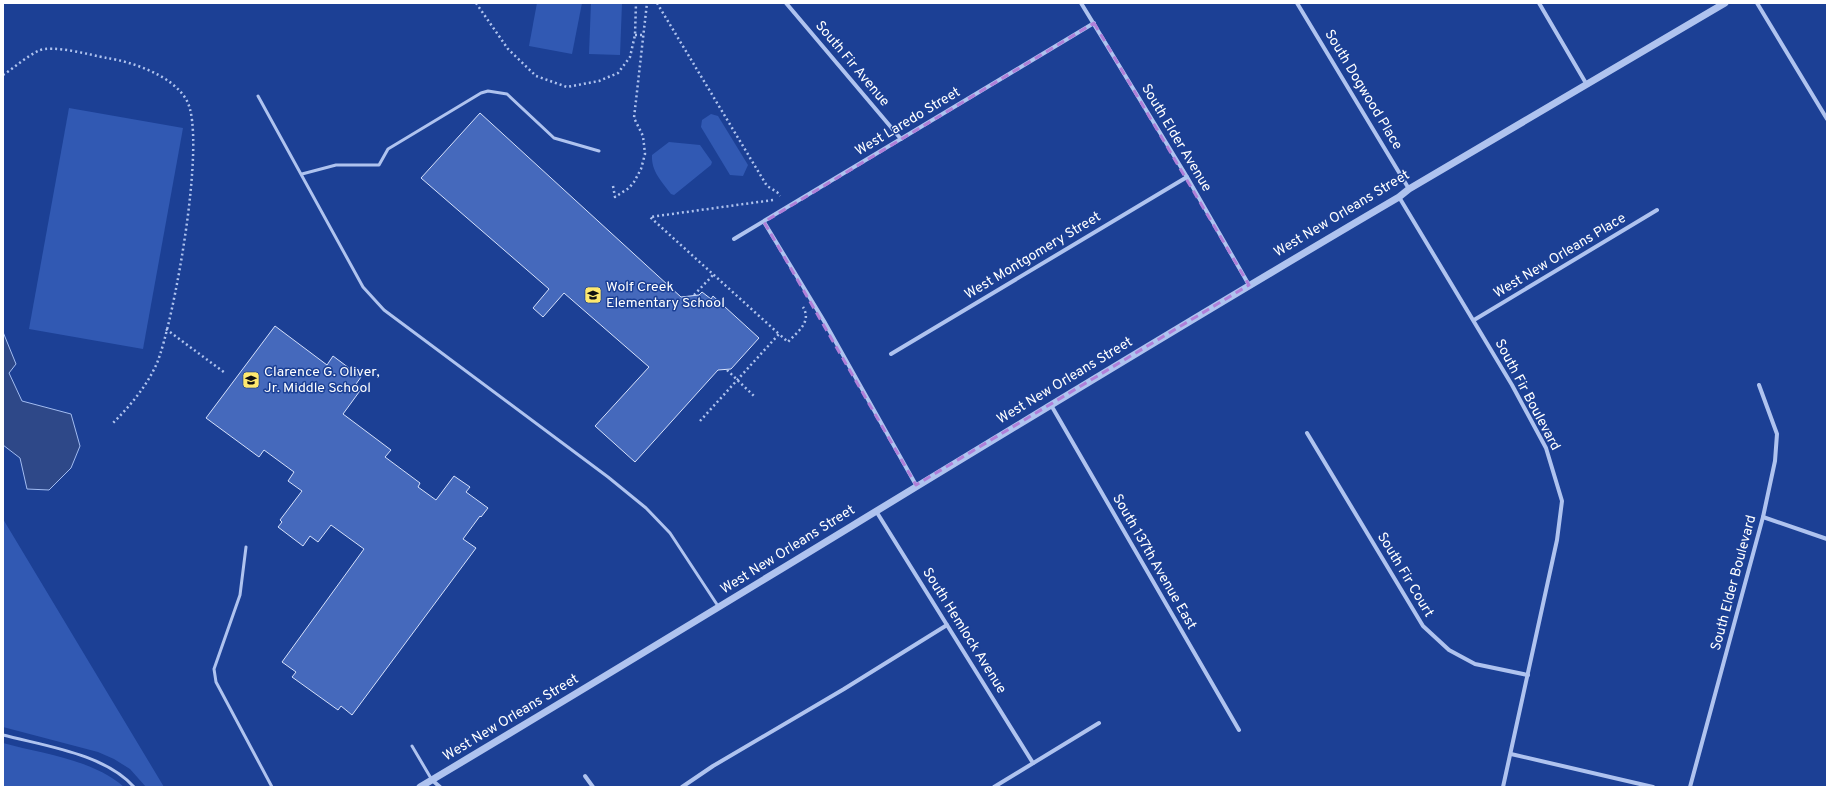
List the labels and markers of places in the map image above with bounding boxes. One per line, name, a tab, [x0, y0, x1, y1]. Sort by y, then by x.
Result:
place label: Wolf Creek Elementary School	[606, 279, 725, 312]
school or university icon: Wolf Creek Elementary School	[583, 285, 603, 305]
place label: Clarence G. Oliver, Jr. Middle School	[264, 364, 380, 397]
school or university icon: Clarence G. Oliver, Jr. Middle School	[241, 370, 261, 390]

